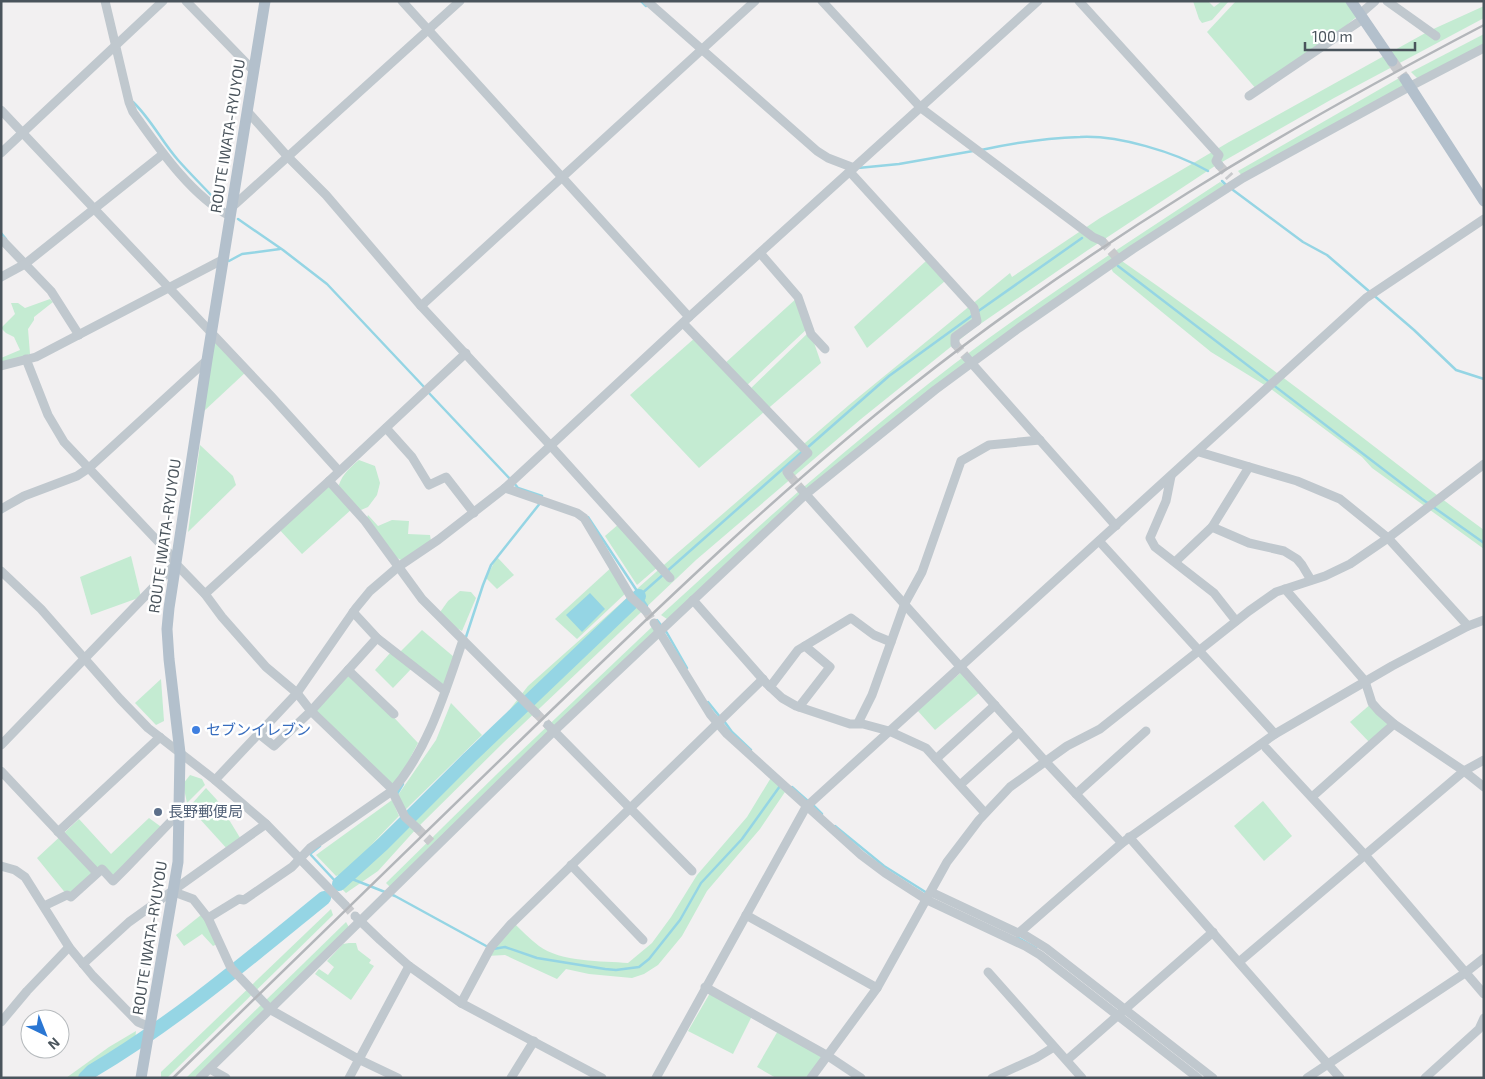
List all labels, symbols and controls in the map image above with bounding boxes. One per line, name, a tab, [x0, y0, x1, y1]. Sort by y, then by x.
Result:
scale bar	[1305, 20, 1415, 52]
text: 100 m	[1312, 27, 1353, 45]
street label: ROUTE IWATA-RYUYOU	[206, 57, 248, 214]
street label: ROUTE IWATA-RYUYOU	[144, 457, 184, 614]
place label: セブンイレブン	[206, 720, 311, 738]
marker: セブンイレブン	[190, 724, 202, 736]
place label: 長野郵便局	[168, 802, 243, 820]
marker: 長野郵便局	[152, 806, 164, 818]
street label: ROUTE IWATA-RYUYOU	[128, 859, 170, 1016]
north arrow	[20, 1009, 70, 1059]
text: N	[45, 1034, 64, 1054]

